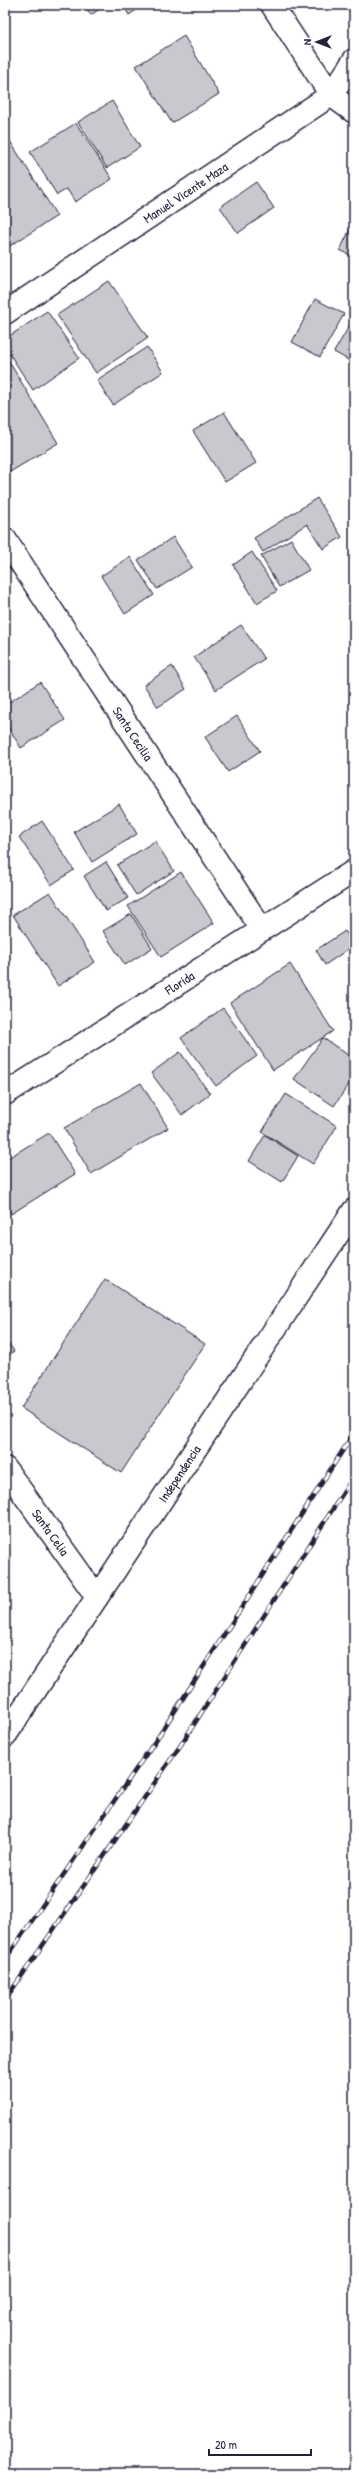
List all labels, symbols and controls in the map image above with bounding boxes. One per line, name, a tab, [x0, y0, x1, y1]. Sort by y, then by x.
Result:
north arrow	[297, 22, 337, 62]
text: N	[300, 39, 314, 45]
street label: Manuel Vicente Maza	[140, 158, 231, 227]
street label: Santa Cecilia	[109, 703, 157, 764]
street label: Florida	[160, 966, 198, 999]
street label: Independencia	[154, 1441, 205, 1506]
street label: Santa Celia	[28, 1505, 74, 1559]
scale bar	[209, 2431, 311, 2457]
text: 20 m	[215, 2436, 237, 2453]

